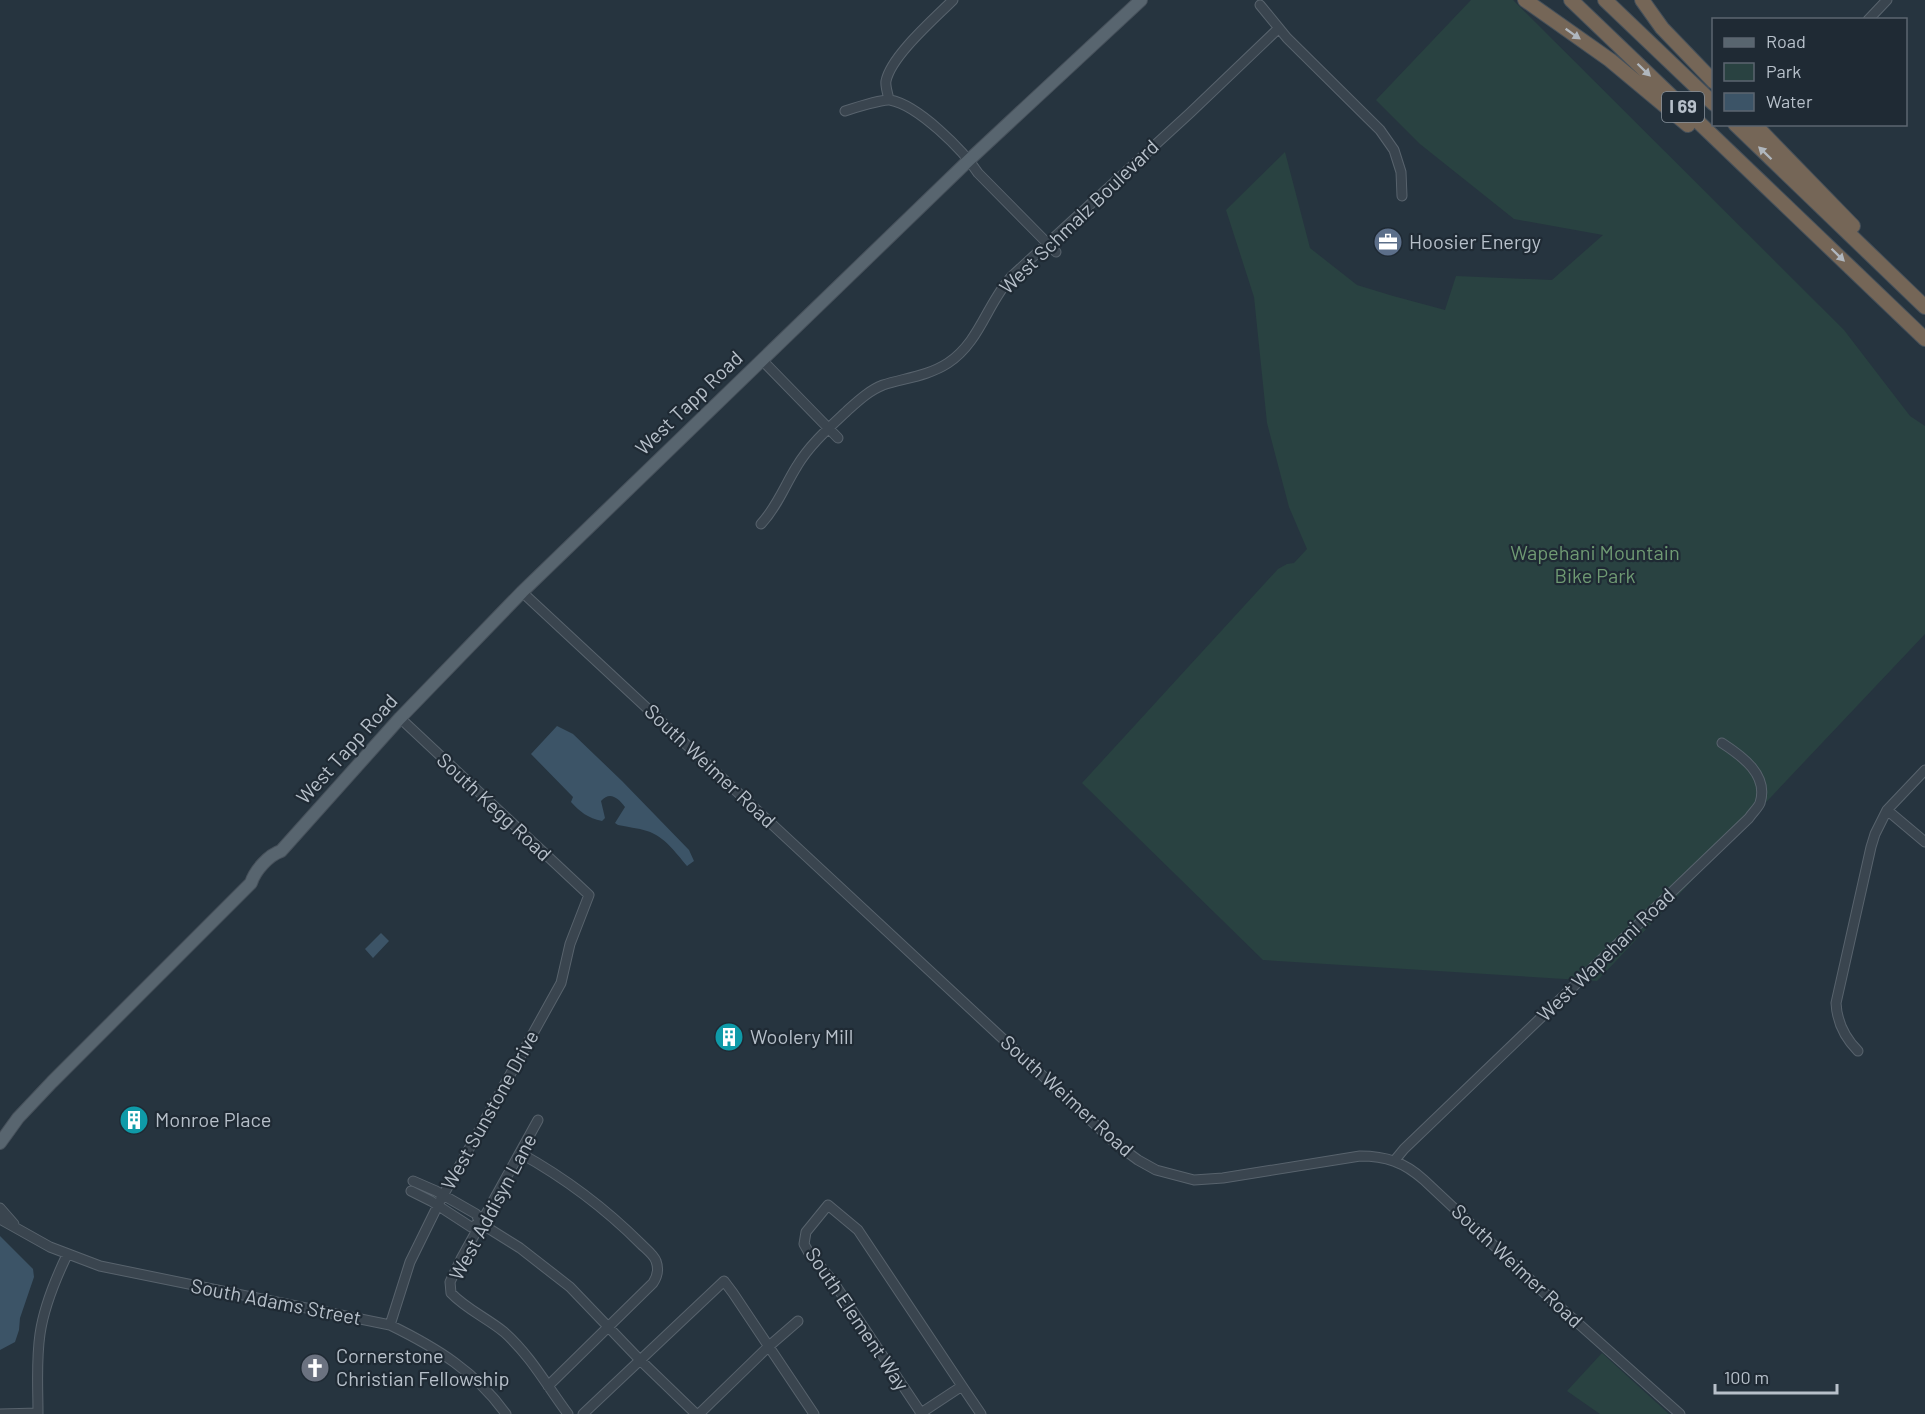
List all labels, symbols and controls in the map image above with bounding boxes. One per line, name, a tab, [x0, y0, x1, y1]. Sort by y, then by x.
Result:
legend	[1712, 18, 1907, 126]
one-way arrow	[1565, 27, 1580, 39]
text: Road	[1766, 30, 1806, 52]
text: Park	[1766, 60, 1801, 82]
one-way arrow	[1636, 62, 1650, 76]
text: Water	[1766, 90, 1813, 112]
road number: I 69	[1662, 92, 1704, 122]
street label: West Schmalz Boulevard	[994, 134, 1163, 298]
one-way arrow	[1758, 147, 1772, 161]
office icon: Hoosier Energy	[1372, 226, 1404, 258]
place label: Hoosier Energy	[1409, 229, 1541, 253]
one-way arrow	[1830, 248, 1844, 262]
street label: West Tapp Road	[630, 345, 747, 459]
park label: Wapehani Mountain Bike Park	[1510, 540, 1680, 587]
street label: West Tapp Road	[291, 688, 402, 808]
street label: South Weimer Road	[640, 698, 781, 832]
street label: South Kegg Road	[433, 747, 557, 865]
street label: West Wapehani Road	[1532, 883, 1679, 1026]
building icon: Woolery Mill	[713, 1021, 745, 1053]
place label: Woolery Mill	[750, 1024, 853, 1048]
street label: West Sunstone Drive	[435, 1026, 543, 1193]
street label: South Weimer Road	[996, 1029, 1139, 1161]
building icon: Monroe Place	[118, 1104, 150, 1136]
place label: Monroe Place	[155, 1107, 271, 1131]
street label: West Addisyn Lane	[443, 1129, 541, 1284]
street label: South Weimer Road	[1447, 1198, 1588, 1332]
street label: South Element Way	[801, 1242, 915, 1395]
street label: South Adams Street	[189, 1273, 363, 1329]
place label: Cornerstone Christian Fellowship	[336, 1343, 510, 1390]
church icon: Cornerstone Christian Fellowship	[299, 1352, 331, 1384]
scale bar	[1715, 1357, 1836, 1395]
text: 100 m	[1724, 1366, 1769, 1388]

